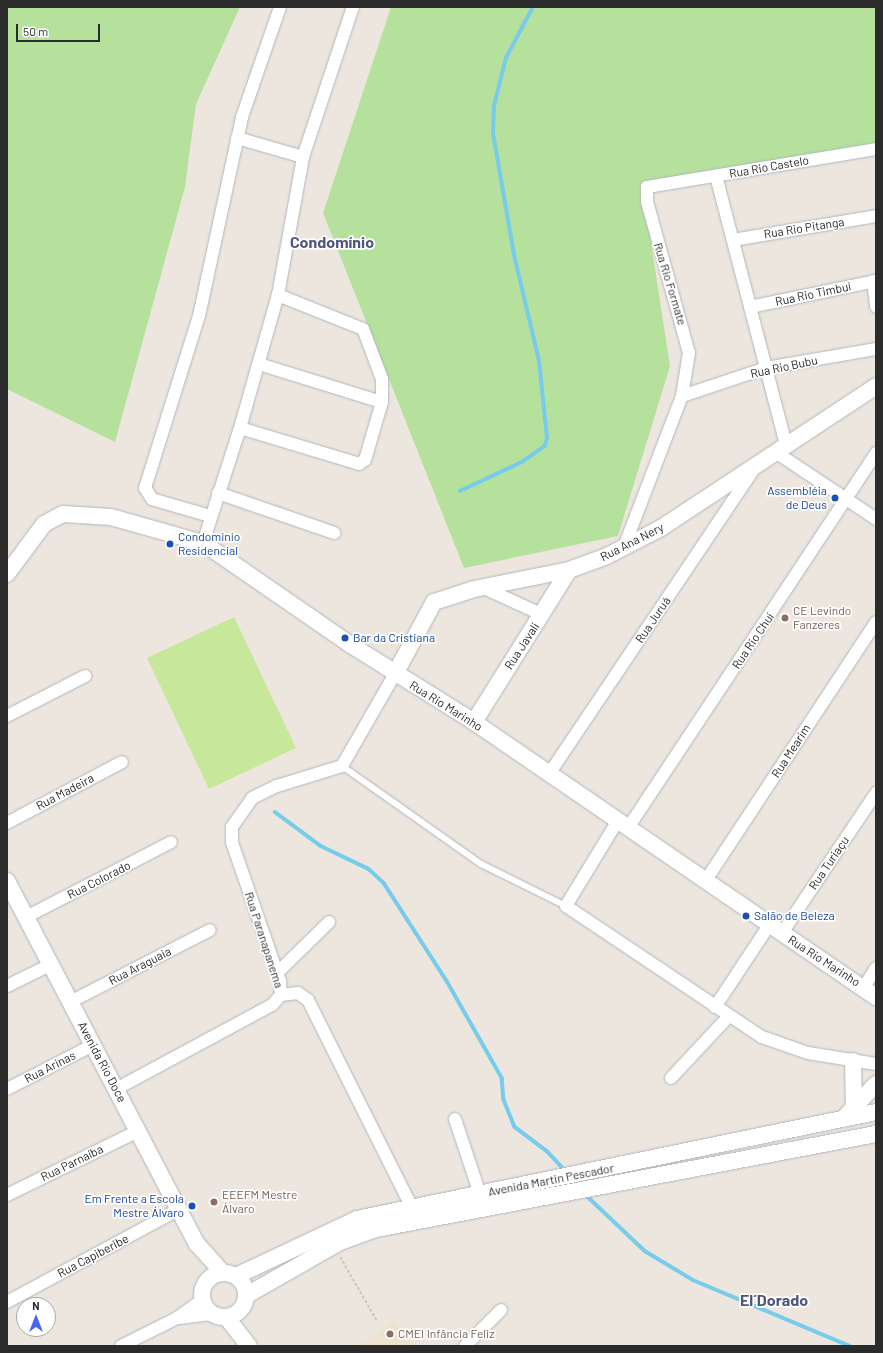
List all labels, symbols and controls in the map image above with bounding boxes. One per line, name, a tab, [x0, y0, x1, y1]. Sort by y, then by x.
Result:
scale bar	[18, 16, 102, 42]
text: 50 m	[23, 24, 48, 38]
street label: Rua Rio Castelo	[728, 153, 810, 181]
street label: Rua Rio Pitanga	[763, 215, 845, 241]
district label: Condomínio	[290, 232, 374, 252]
street label: Rua Rio Formate	[651, 241, 689, 327]
street label: Rua Rio Timbuí	[774, 279, 852, 309]
street label: Rua Rio Bubu	[749, 353, 819, 381]
place label: Assembléia de Deus	[767, 484, 827, 512]
marker: Assembléia de Deus	[830, 493, 840, 503]
street label: Rua Ana Nery	[598, 520, 666, 564]
place label: Condominio Residencial	[178, 530, 240, 558]
marker: Condominio Residencial	[165, 539, 175, 549]
street label: Rua Juruá	[632, 594, 674, 646]
place label: CE Levindo Fanzeres	[793, 604, 851, 632]
street label: Rua Rio Chuí	[729, 610, 777, 672]
marker: CE Levindo Fanzeres	[780, 613, 790, 623]
street label: Rua Javali	[502, 620, 542, 672]
place label: Bar da Cristiana	[353, 631, 435, 645]
marker: Bar da Cristiana	[340, 633, 350, 643]
street label: Rua Rio Marinho	[407, 678, 485, 734]
street label: Rua Mearim	[768, 722, 814, 780]
street label: Rua Madeira	[34, 771, 96, 813]
street label: Rua Turiaçu	[806, 834, 852, 892]
street label: Rua Colorado	[65, 858, 133, 902]
street label: Rua Paranapanema	[242, 890, 286, 990]
place label: Salão de Beleza	[754, 909, 835, 923]
marker: Salão de Beleza	[741, 911, 751, 921]
street label: Rua Rio Marinho	[785, 932, 863, 990]
street label: Rua Araguaia	[106, 944, 174, 988]
street label: Avenida Rio Doce	[75, 1019, 129, 1105]
street label: Rua Arinas	[22, 1048, 78, 1086]
street label: Rua Parnaíba	[38, 1142, 106, 1184]
street label: Avenida Martin Pescador	[487, 1161, 615, 1199]
place label: EEEFM Mestre Álvaro	[222, 1188, 297, 1216]
place label: Em Frente a Escola Mestre Álvaro	[84, 1192, 184, 1220]
marker: EEEFM Mestre Álvaro	[209, 1197, 219, 1207]
marker: Em Frente a Escola Mestre Álvaro	[187, 1201, 197, 1211]
street label: Rua Capiberibe	[55, 1231, 131, 1281]
district label: El´Dorado	[740, 1290, 808, 1310]
north arrow	[16, 1297, 56, 1337]
text: N	[32, 1299, 40, 1312]
place label: CMEI Infância Feliz	[398, 1327, 494, 1341]
marker: CMEI Infância Feliz	[385, 1329, 395, 1339]

